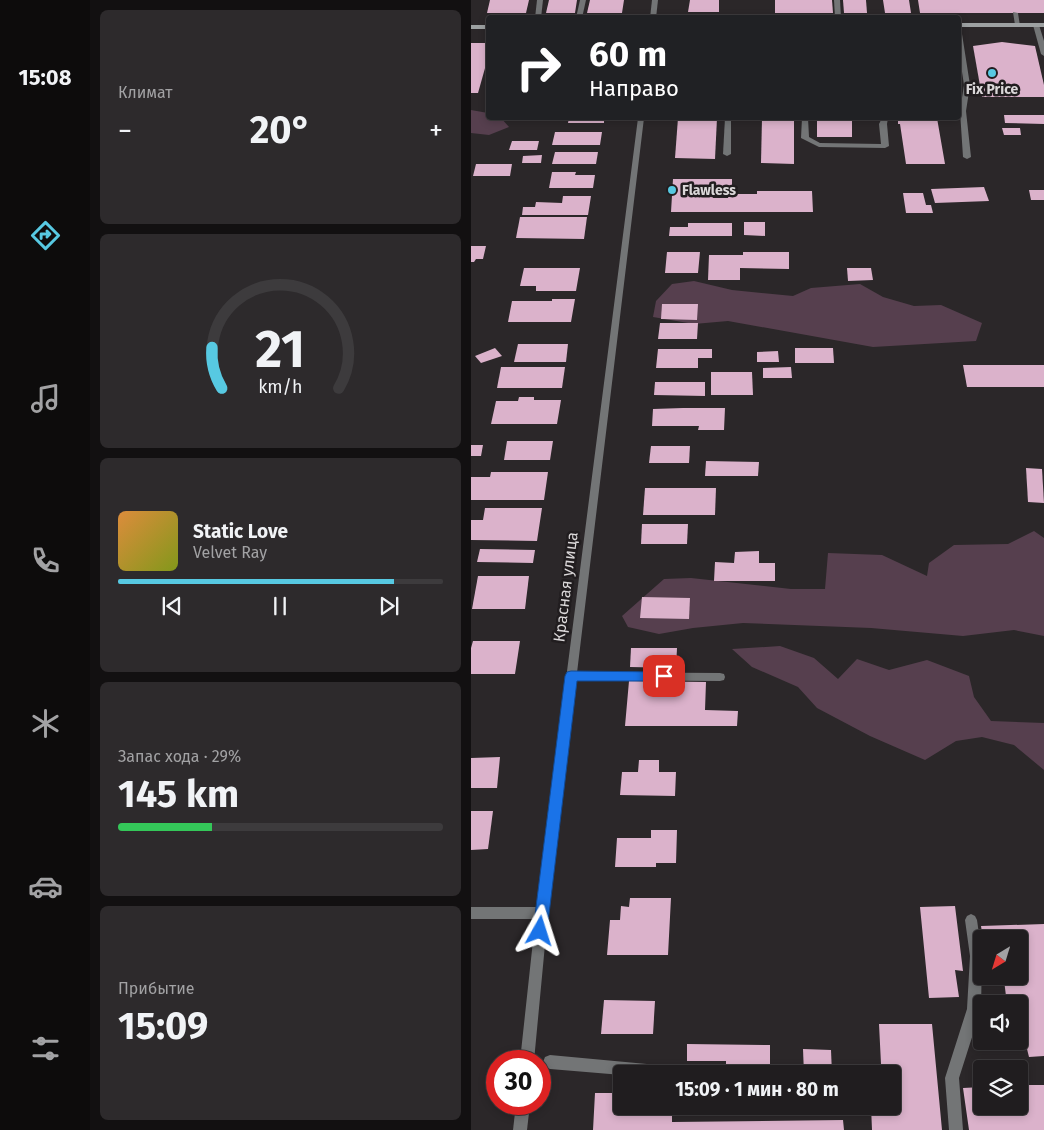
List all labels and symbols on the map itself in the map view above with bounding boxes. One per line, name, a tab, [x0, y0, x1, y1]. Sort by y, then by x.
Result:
marker: Fix Price	[986, 67, 998, 79]
place label: Fix Price	[966, 81, 1019, 98]
place label: Flawless	[682, 182, 736, 199]
marker: Flawless	[666, 184, 678, 196]
street label: Красная улица	[549, 531, 582, 643]
pin	[643, 655, 685, 697]
position arrow	[513, 904, 565, 956]
north arrow	[973, 930, 1029, 985]
speed limit sign: 30	[486, 1050, 551, 1115]

